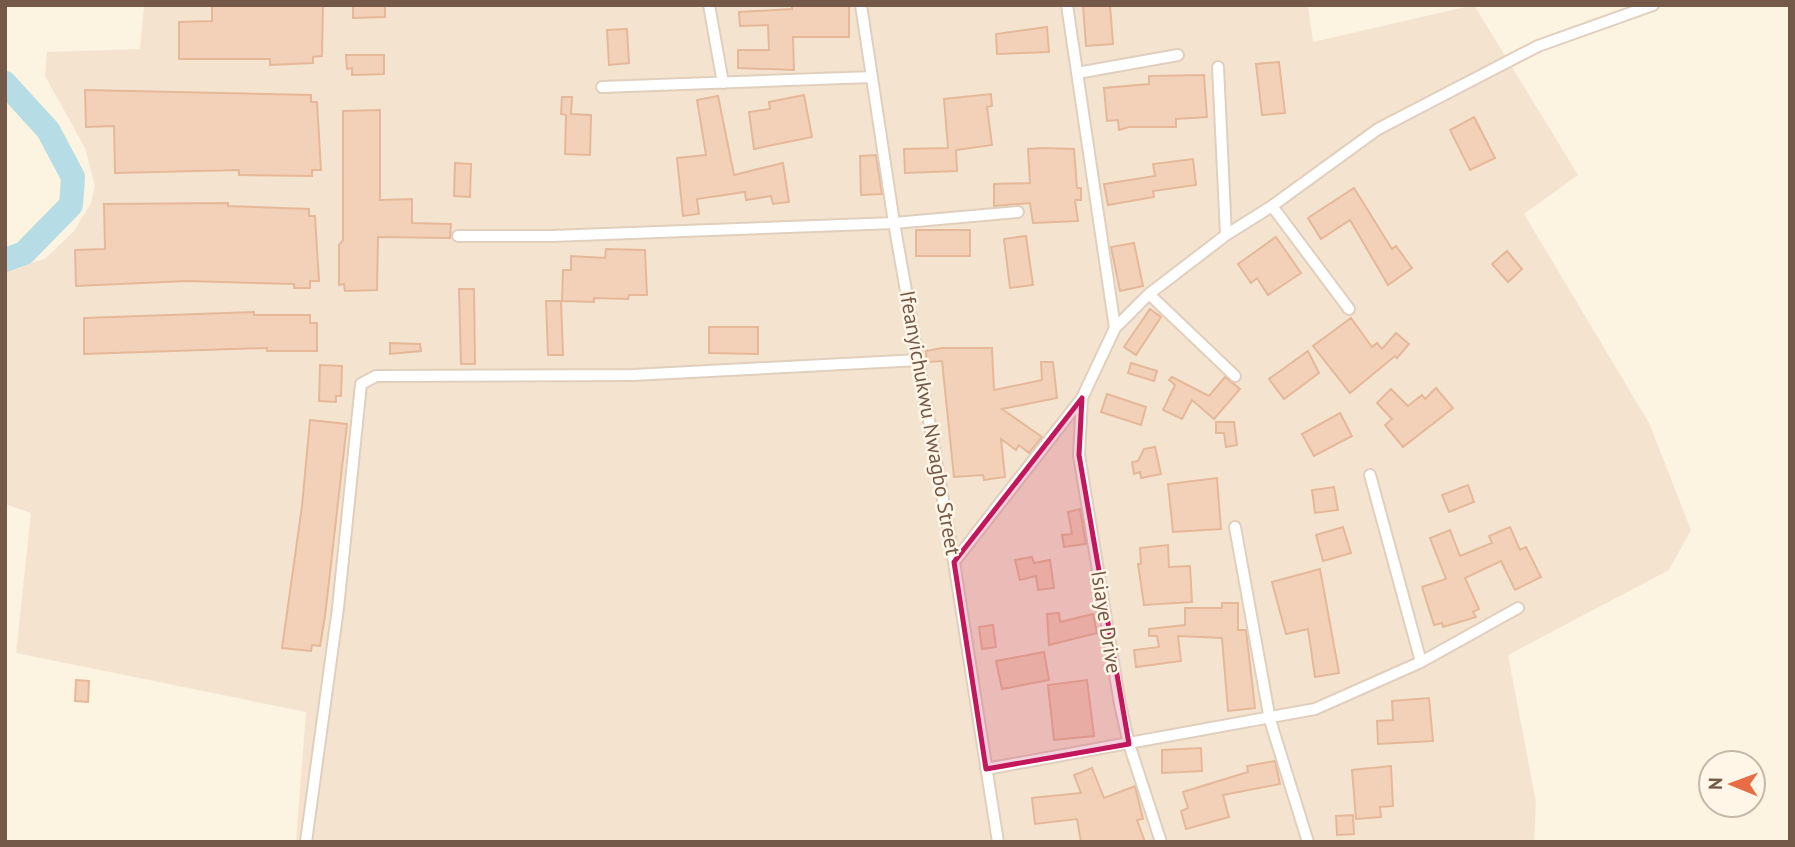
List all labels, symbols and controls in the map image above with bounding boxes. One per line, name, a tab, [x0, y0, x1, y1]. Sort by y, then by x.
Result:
street label: Ifeanyichukwu Nwagbo Street	[894, 288, 967, 557]
street label: Isiaye Drive	[1085, 569, 1128, 675]
north arrow	[1697, 749, 1767, 819]
text: N	[1703, 777, 1727, 790]

